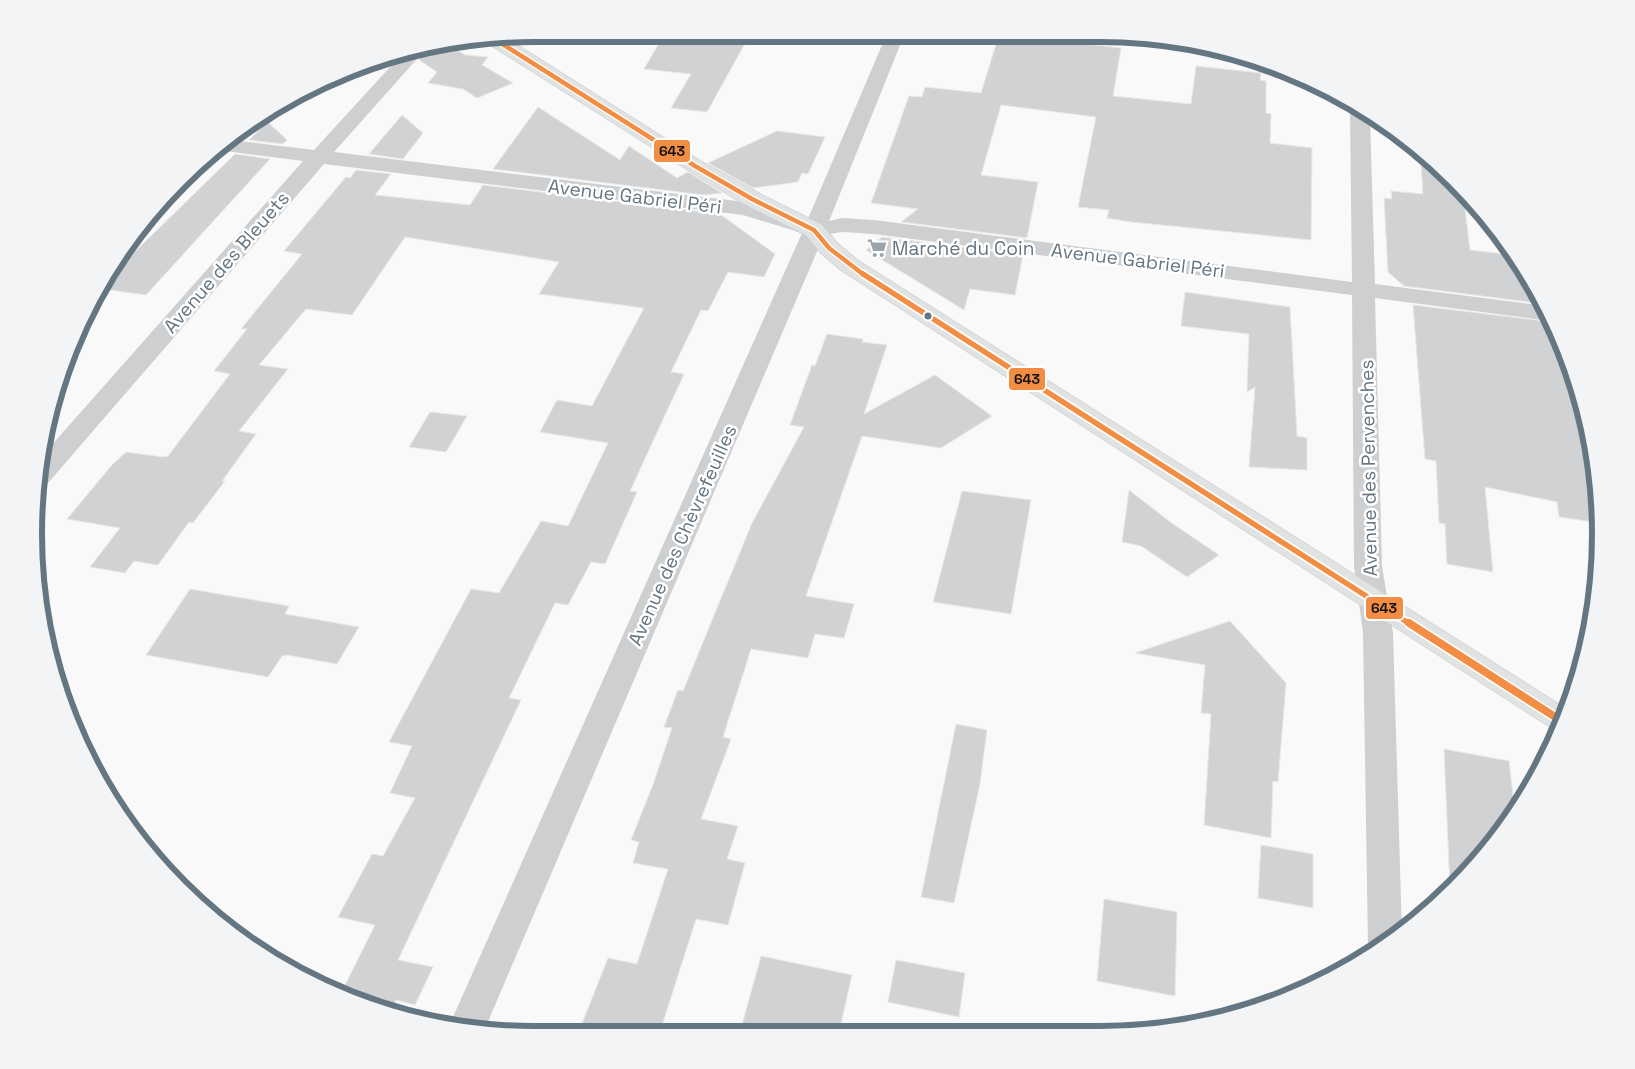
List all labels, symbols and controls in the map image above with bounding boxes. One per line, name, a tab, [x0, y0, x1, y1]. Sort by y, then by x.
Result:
line badge: 643	[653, 139, 691, 163]
text: 643	[659, 142, 685, 160]
street label: Avenue Gabriel Péri	[547, 173, 723, 220]
street label: Avenue des Bleuets	[158, 186, 295, 338]
place label: Marché du Coin	[892, 236, 1034, 261]
supermarket icon: Marché du Coin	[866, 237, 888, 259]
street label: Avenue Gabriel Péri	[1050, 237, 1226, 284]
unlabelled marker	[923, 311, 933, 321]
street label: Avenue des Pervenches	[1354, 359, 1383, 577]
line badge: 643	[1008, 367, 1046, 391]
text: 643	[1014, 370, 1040, 388]
street label: Avenue des Chèvrefeuilles	[622, 421, 742, 649]
line badge: 643	[1365, 596, 1404, 620]
text: 643	[1371, 599, 1397, 617]

